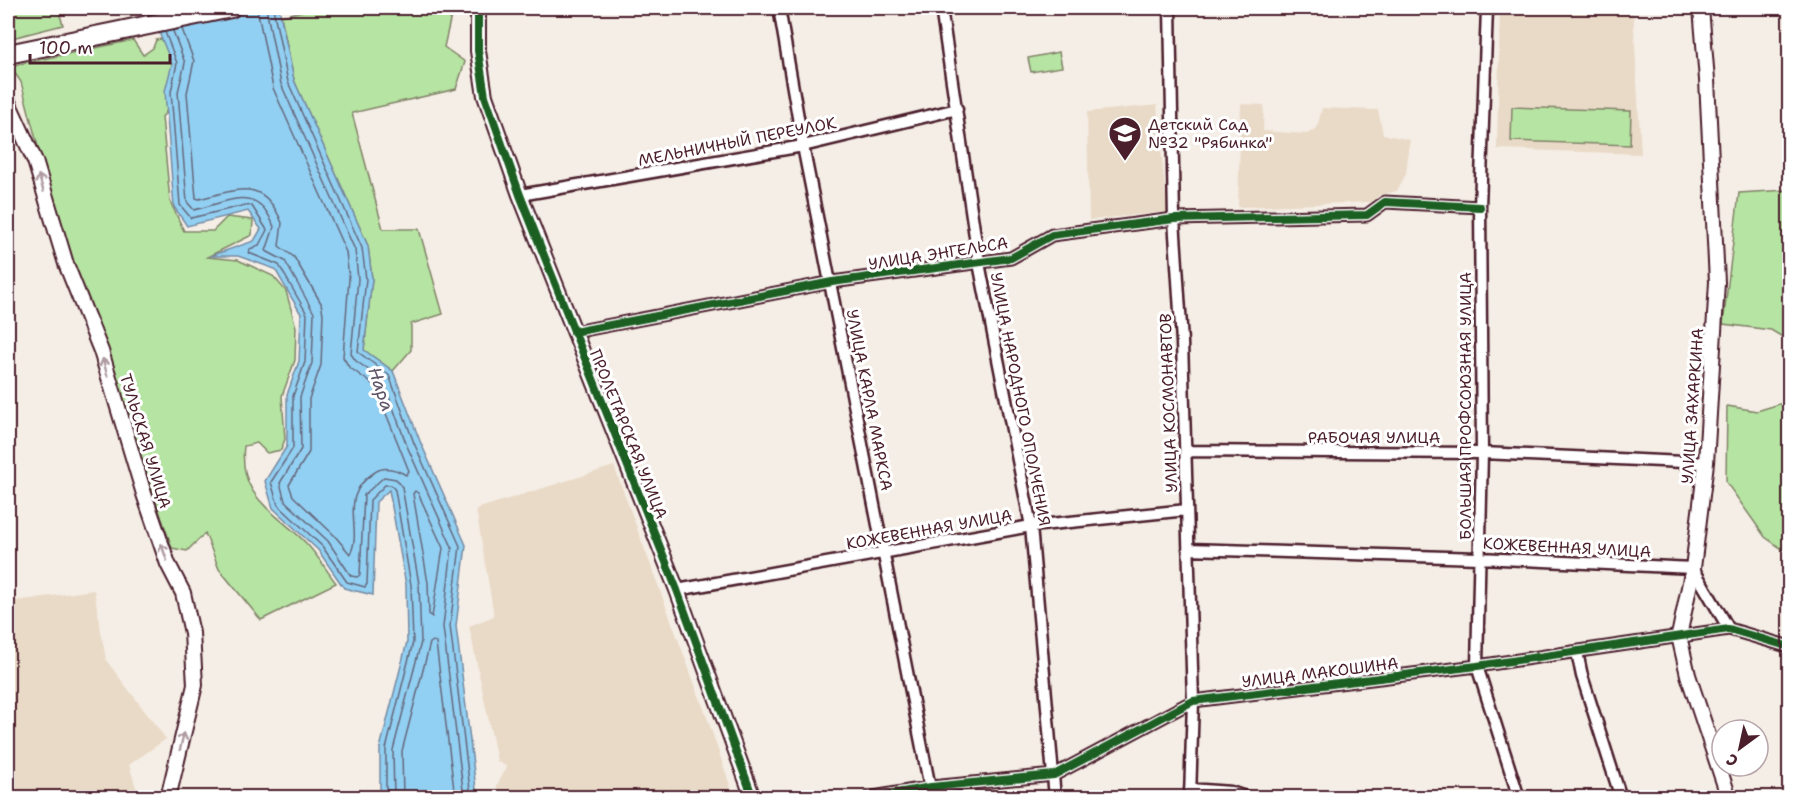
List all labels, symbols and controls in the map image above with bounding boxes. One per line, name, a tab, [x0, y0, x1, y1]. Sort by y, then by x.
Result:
scale bar	[30, 27, 170, 65]
text: 100 m	[39, 36, 93, 60]
street label: МЕЛЬНИЧНЫЙ ПЕРЕУЛОК	[636, 112, 839, 171]
place label: Детский Сад №32 "Рябинка"	[1148, 114, 1272, 153]
school or university icon: Детский Сад №32 "Рябинка"	[1107, 115, 1143, 162]
one-way arrow	[35, 174, 46, 193]
street label: УЛИЦА ЭНГЕЛЬСА	[867, 232, 1009, 275]
street label: УЛИЦА НАРОДНОГО ОПОЛЧЕНИЯ	[986, 270, 1055, 528]
street label: БОЛЬШАЯ ПРОФСОЮЗНАЯ УЛИЦА	[1455, 272, 1476, 540]
street label: УЛИЦА КАРЛА МАРКСА	[842, 308, 897, 493]
street label: УЛИЦА КОСМОНАВТОВ	[1155, 313, 1182, 493]
street label: УЛИЦА ЗАХАРКИНА	[1677, 327, 1708, 485]
street label: ПРОЛЕТАРСКАЯ УЛИЦА	[585, 346, 672, 522]
one-way arrow	[99, 358, 111, 377]
water label: Нара	[362, 364, 400, 414]
street label: ТУЛЬСКАЯ УЛИЦА	[115, 371, 176, 511]
street label: РАБОЧАЯ УЛИЦА	[1308, 427, 1440, 448]
street label: КОЖЕВЕННАЯ УЛИЦА	[844, 505, 1014, 554]
street label: КОЖЕВЕННАЯ УЛИЦА	[1482, 533, 1652, 562]
one-way arrow	[158, 544, 169, 562]
street label: УЛИЦА МАКОШИНА	[1241, 652, 1400, 693]
north arrow	[1710, 718, 1770, 778]
one-way arrow	[177, 732, 189, 751]
text: С	[1722, 749, 1742, 772]

